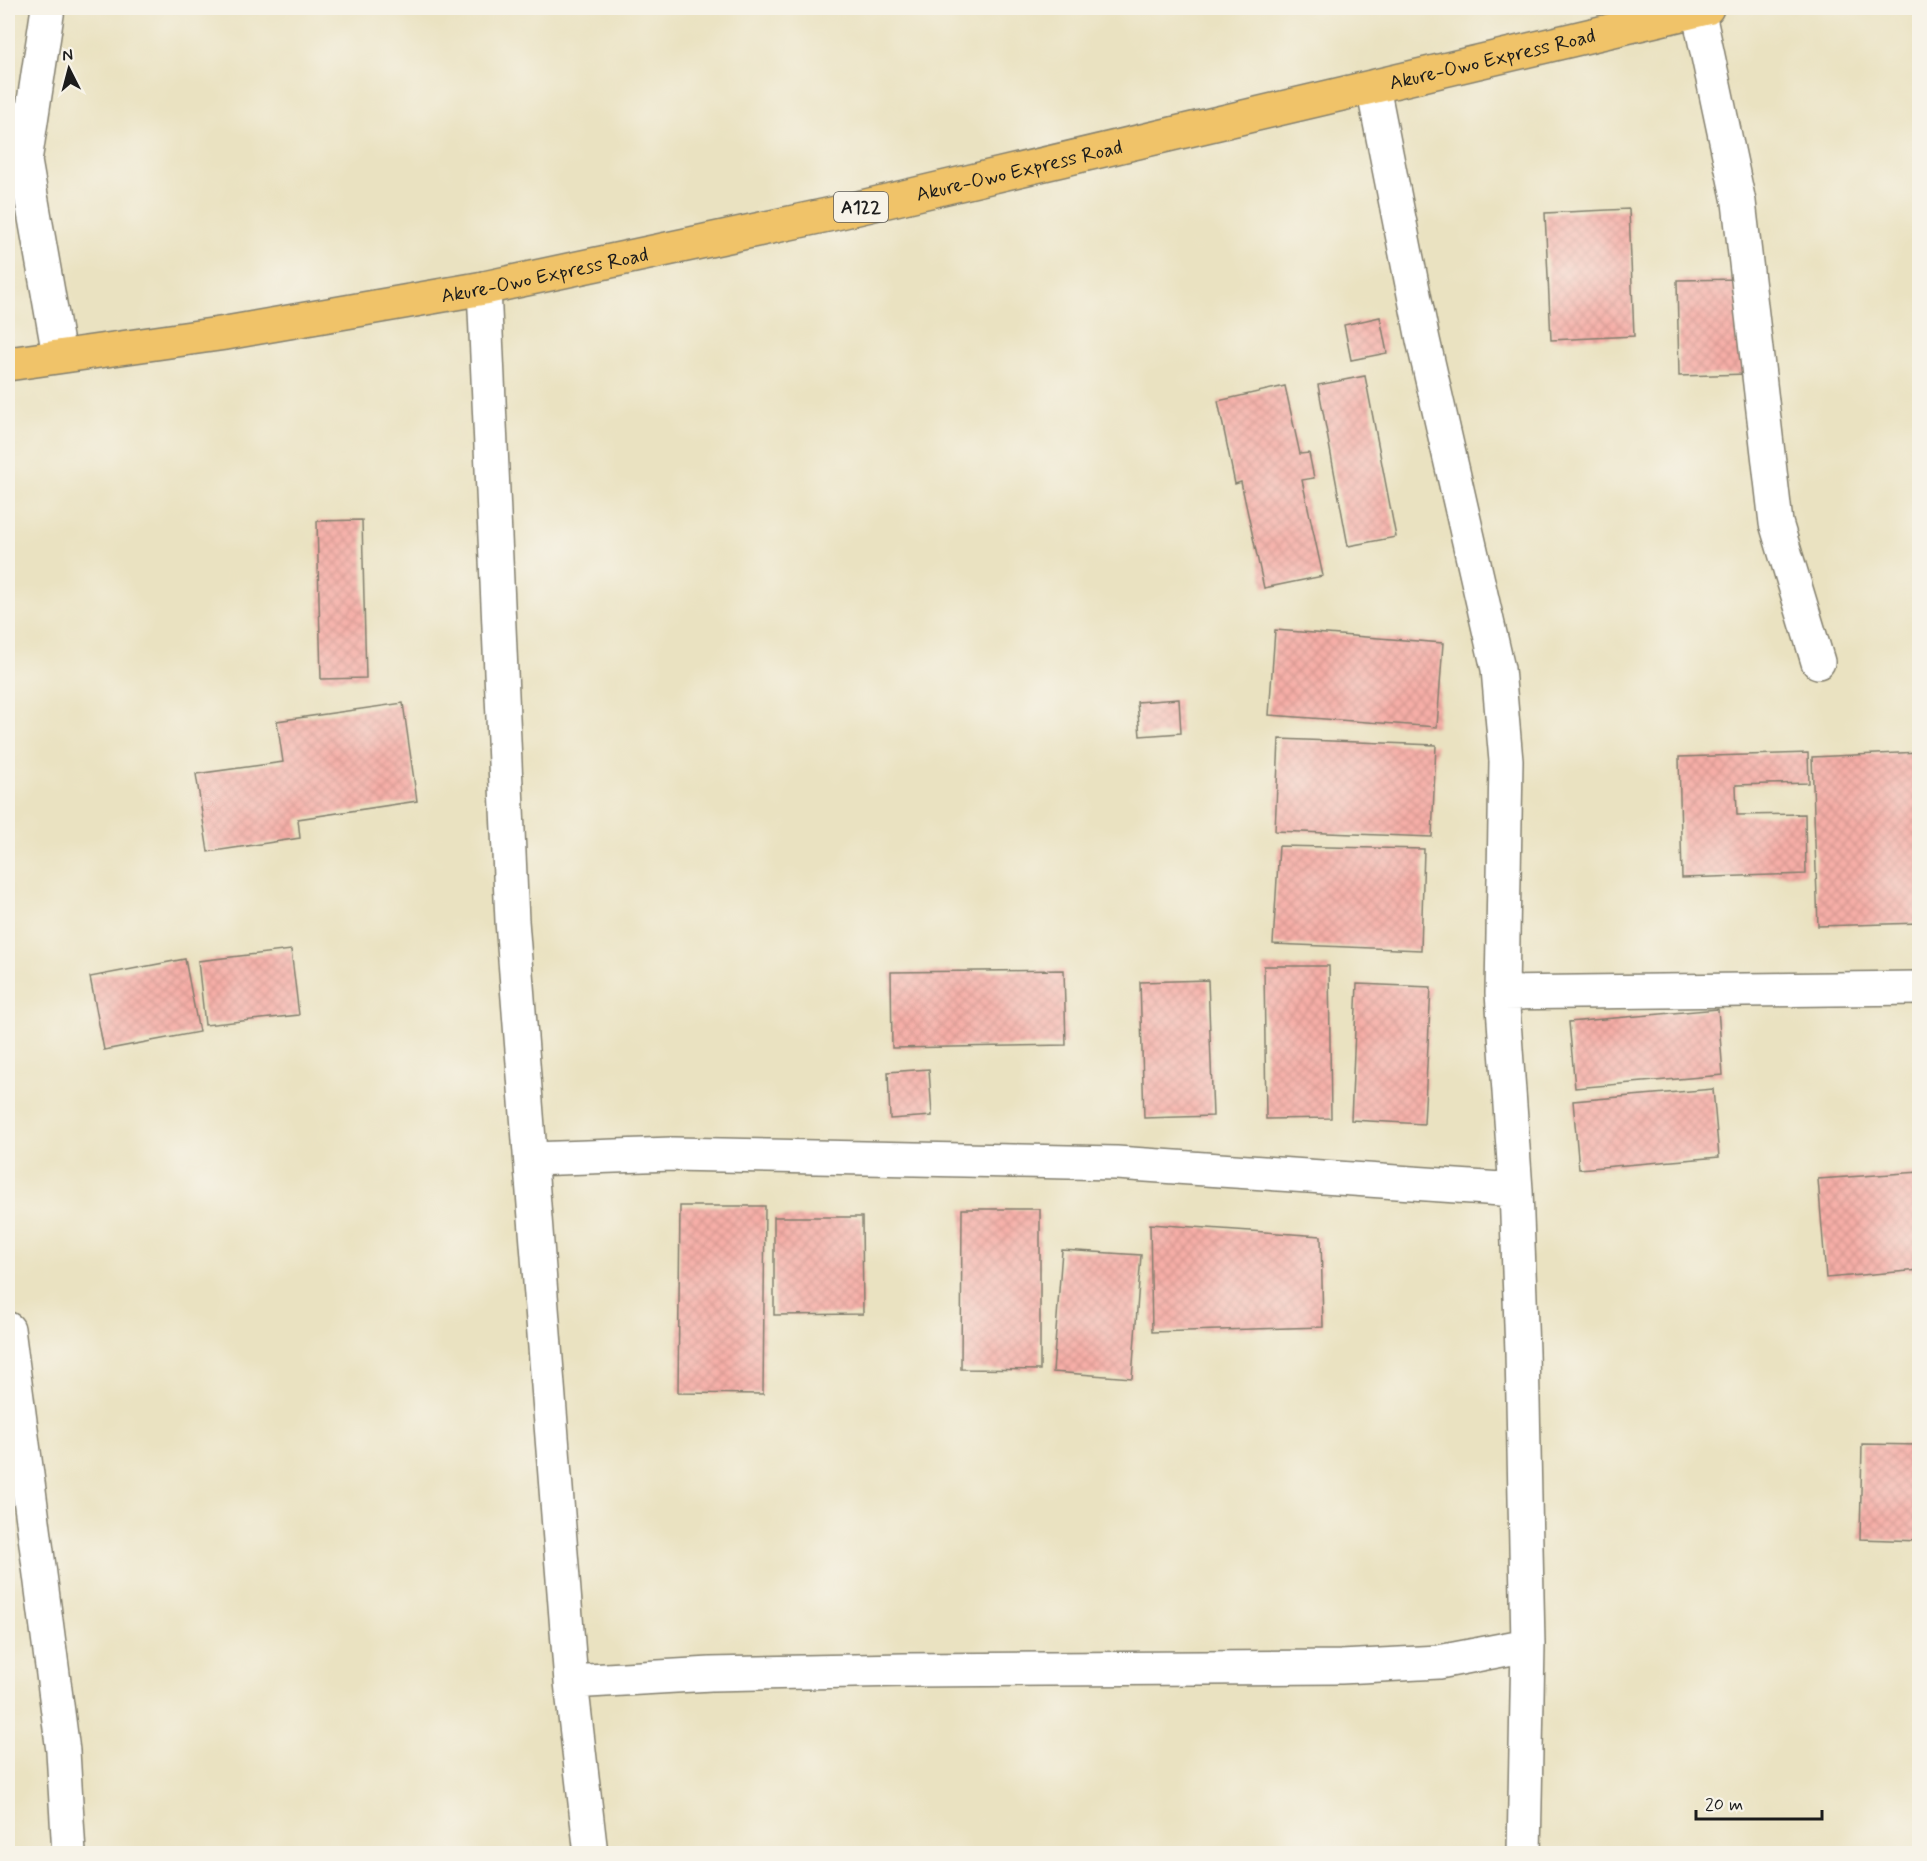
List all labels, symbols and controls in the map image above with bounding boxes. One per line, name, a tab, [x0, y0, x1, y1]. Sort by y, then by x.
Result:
street label: Akure-Owo Express Road	[1387, 23, 1598, 97]
north arrow	[39, 39, 99, 99]
text: N	[61, 45, 74, 67]
street label: Akure-Owo Express Road	[913, 134, 1125, 209]
road number: A122	[834, 192, 888, 222]
street label: Akure-Owo Express Road	[439, 241, 651, 310]
scale bar	[1696, 1783, 1822, 1821]
text: 20 m	[1705, 1793, 1743, 1817]

